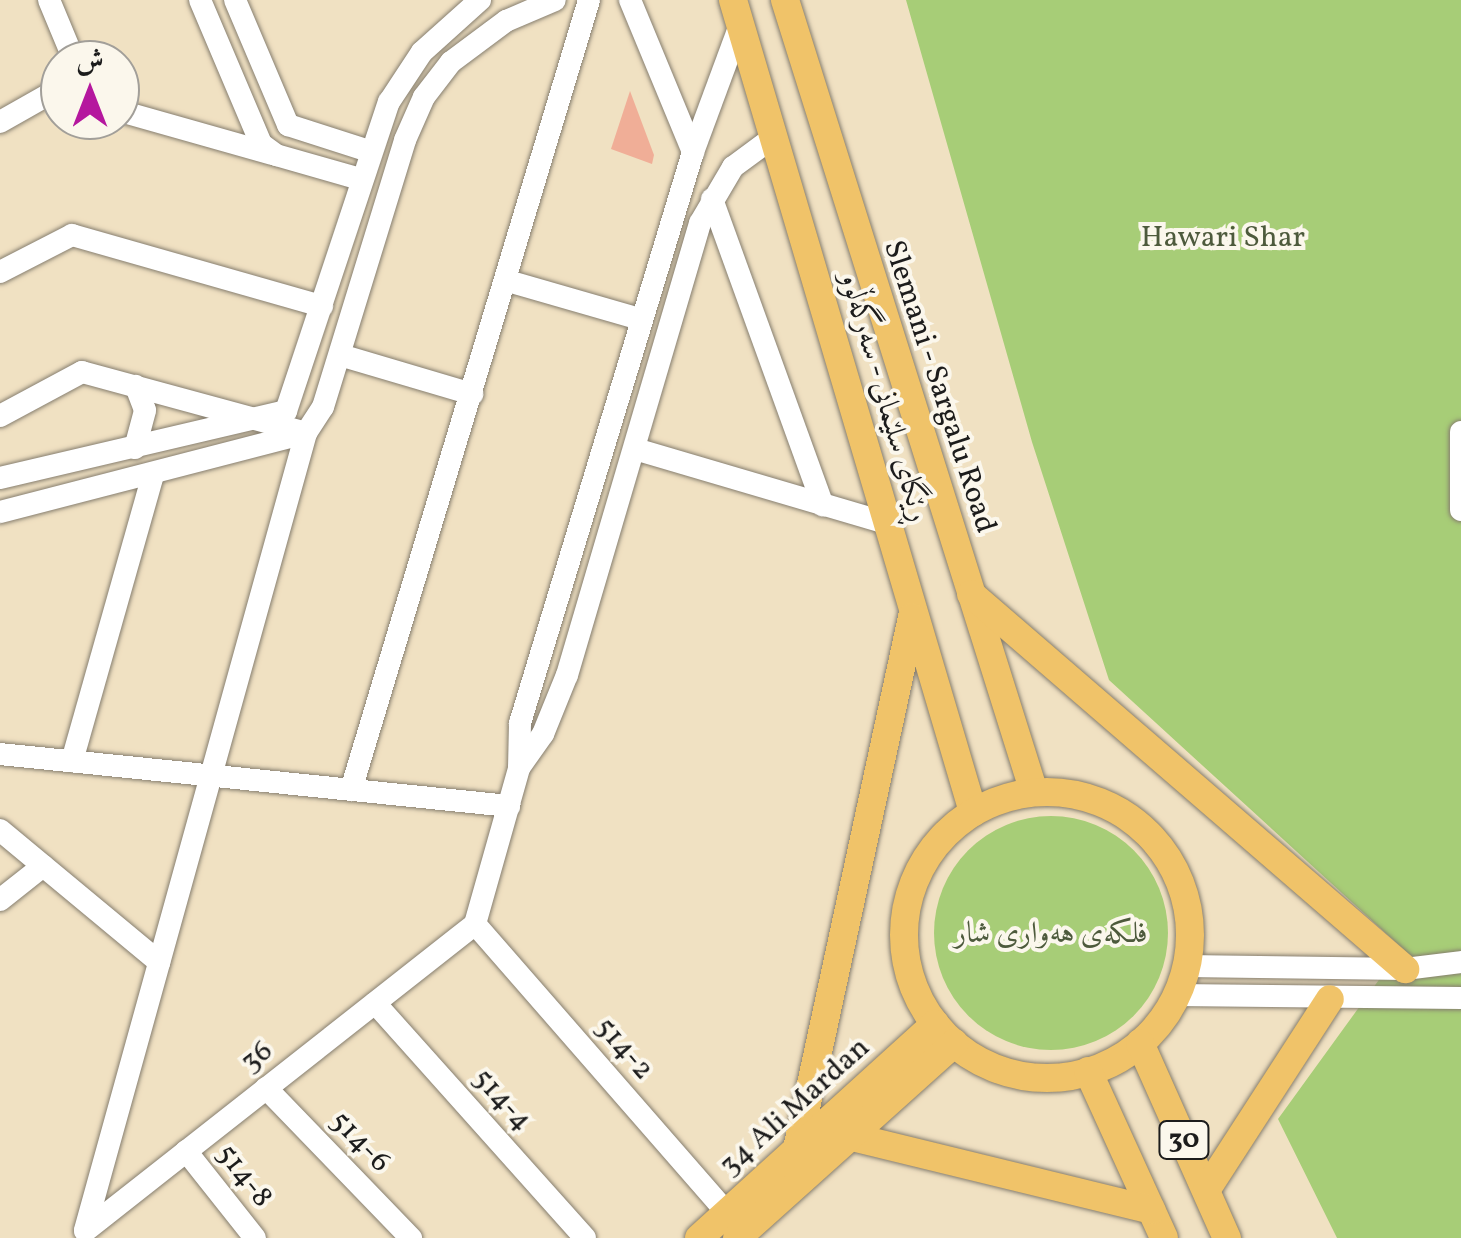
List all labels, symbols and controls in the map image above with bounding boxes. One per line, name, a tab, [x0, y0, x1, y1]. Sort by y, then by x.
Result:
north arrow	[40, 40, 140, 140]
text: ش	[76, 42, 104, 81]
park label: Hawari Shar	[1141, 220, 1305, 256]
street label: Slemani - Sargalu Road	[874, 236, 1004, 538]
street label: ڕێگای سلێمانی - سەرگەڵوو	[831, 268, 937, 526]
park label: فلکەی هەواری شار	[954, 916, 1148, 952]
street label: 514-2	[587, 1010, 661, 1088]
street label: 34 Ali Mardan	[712, 1030, 878, 1184]
street label: 36	[234, 1033, 280, 1081]
street label: 514-4	[465, 1061, 539, 1139]
street label: 514-6	[322, 1104, 398, 1180]
road number: 30	[1156, 1117, 1212, 1163]
street label: 514-8	[208, 1137, 280, 1215]

